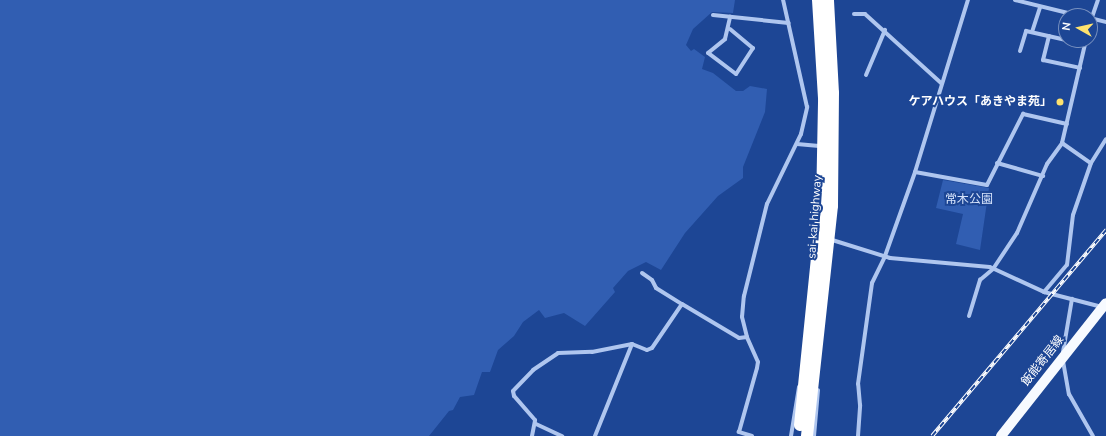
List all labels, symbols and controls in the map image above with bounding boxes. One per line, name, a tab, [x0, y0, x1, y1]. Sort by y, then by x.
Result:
north arrow	[1058, 8, 1098, 48]
text: N	[1059, 21, 1075, 32]
place label: ケアハウス「あきやま苑」	[908, 95, 1052, 109]
marker: ケアハウス「あきやま苑」	[1055, 97, 1065, 107]
street label: sai-kai highway	[805, 175, 825, 259]
park label: 常木公園	[945, 193, 993, 207]
street label: 飯能寄居線	[1019, 333, 1067, 389]

